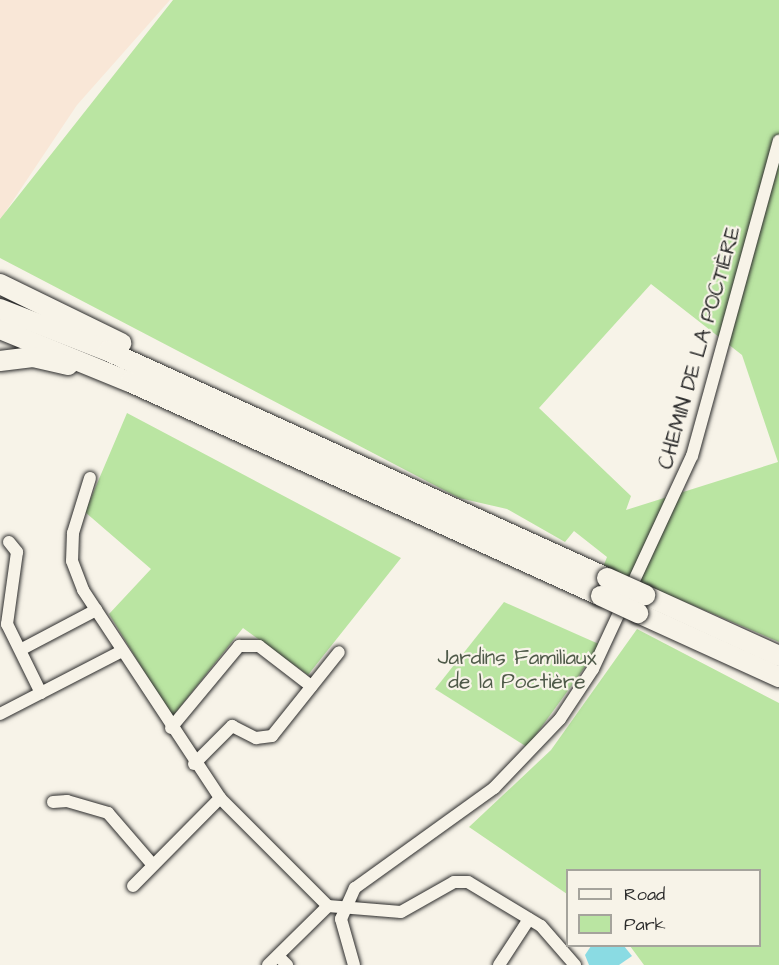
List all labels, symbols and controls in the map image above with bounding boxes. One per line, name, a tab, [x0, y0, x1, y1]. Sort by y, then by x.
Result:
street label: CHEMIN DE LA POCTIÈRE	[653, 224, 747, 472]
park label: Jardins Familiaux de la Poctière	[437, 645, 597, 695]
legend	[566, 869, 761, 947]
text: Road	[624, 882, 665, 907]
text: Park	[624, 912, 666, 937]

